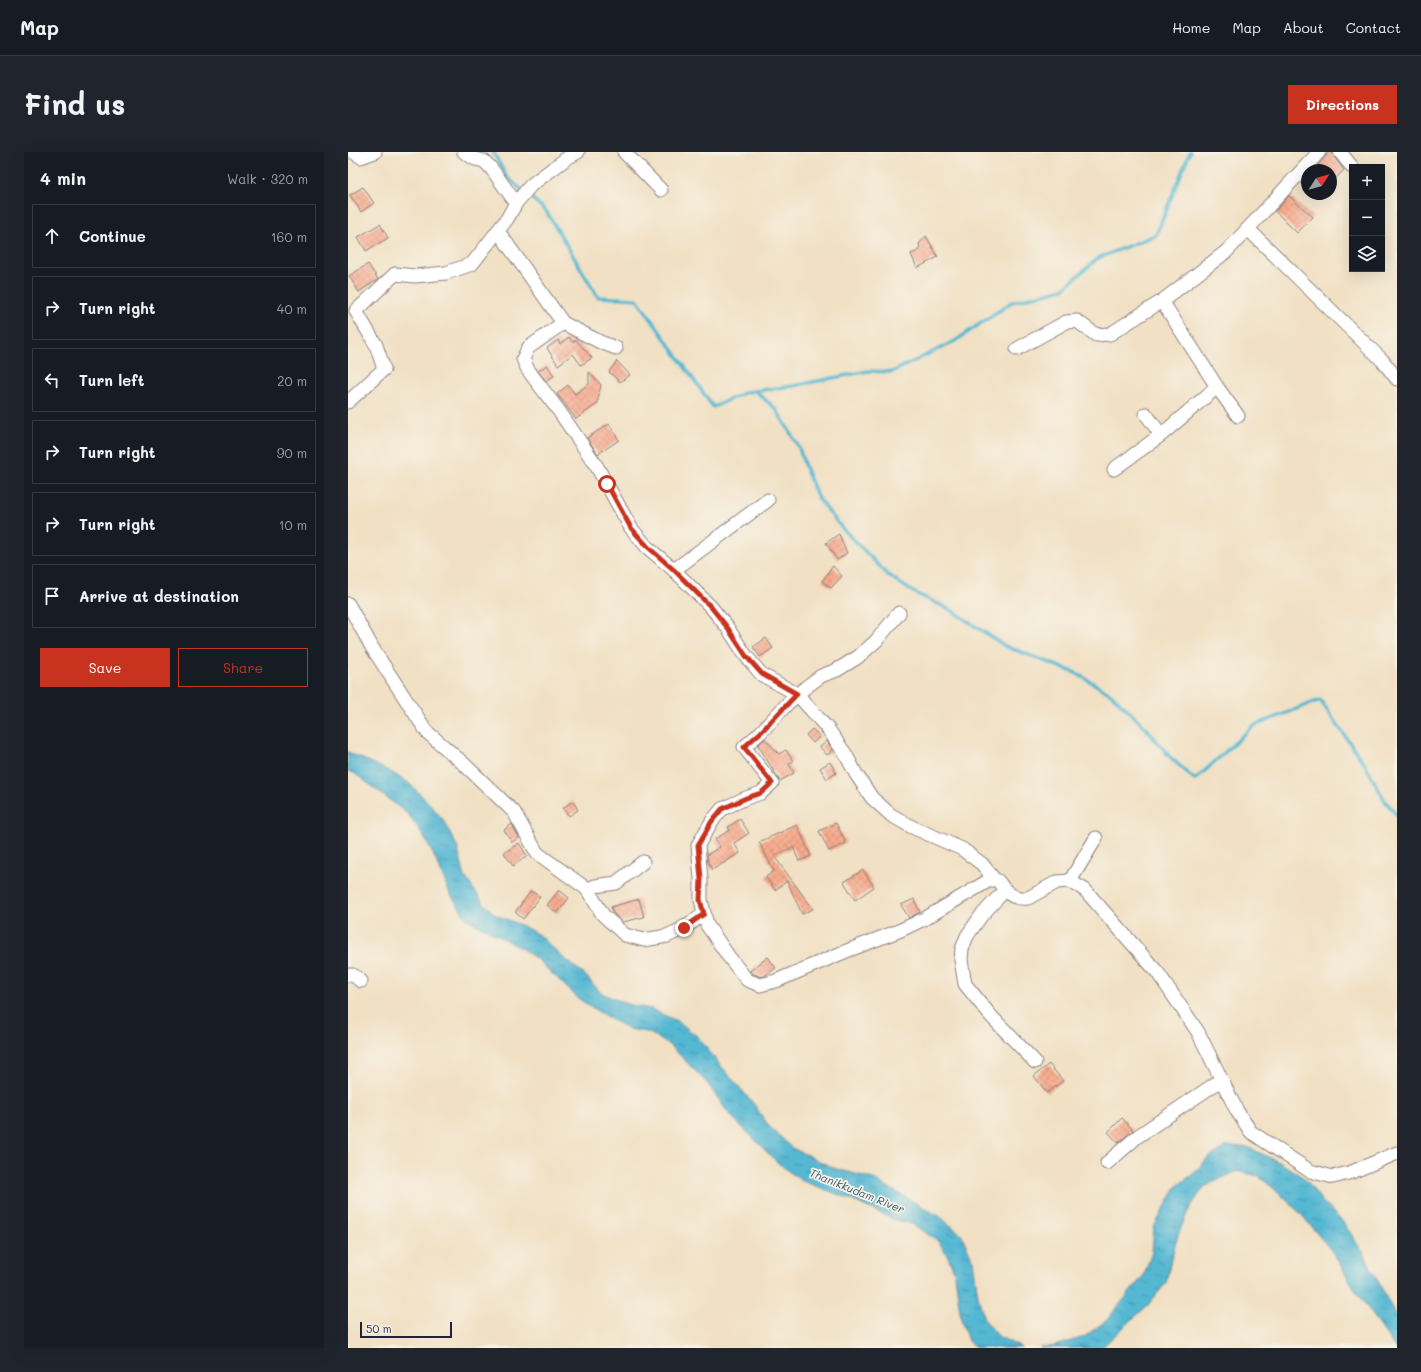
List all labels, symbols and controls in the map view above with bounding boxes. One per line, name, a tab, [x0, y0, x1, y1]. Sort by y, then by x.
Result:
text: Map	[20, 15, 59, 40]
text: Home	[1172, 18, 1210, 37]
text: Map	[1232, 18, 1261, 37]
text: About	[1283, 18, 1324, 37]
text: Contact	[1346, 18, 1401, 37]
button: Directions	[1288, 85, 1397, 124]
text: Find us	[24, 86, 125, 122]
north arrow	[1301, 164, 1337, 200]
map controls	[1349, 164, 1385, 272]
button: +	[1349, 164, 1385, 200]
text: 4 min	[40, 167, 86, 189]
text: Walk · 320 m	[227, 170, 308, 187]
button: −	[1349, 200, 1385, 236]
icon: ahead	[41, 225, 63, 247]
text: Continue	[79, 226, 146, 246]
text: 160 m	[271, 228, 307, 245]
button: layers	[1349, 236, 1385, 272]
icon: right	[41, 297, 63, 319]
text: Turn right	[79, 298, 156, 318]
text: 40 m	[277, 300, 307, 317]
icon: left	[41, 369, 63, 391]
text: Turn left	[79, 370, 144, 390]
text: 20 m	[277, 372, 307, 389]
icon: right	[41, 441, 63, 463]
text: Turn right	[79, 442, 156, 462]
text: 90 m	[277, 444, 307, 461]
route start	[598, 475, 616, 493]
icon: right	[41, 513, 63, 535]
text: Turn right	[79, 514, 156, 534]
text: 10 m	[279, 516, 307, 533]
icon: arrive	[41, 585, 63, 607]
text: Arrive at destination	[79, 586, 239, 606]
button: Save	[40, 648, 170, 687]
button: Share	[178, 648, 308, 687]
route end	[675, 919, 693, 937]
water label: Thanikkudam River	[808, 1165, 907, 1217]
scale bar	[360, 1320, 452, 1339]
text: 50 m	[366, 1321, 392, 1336]

